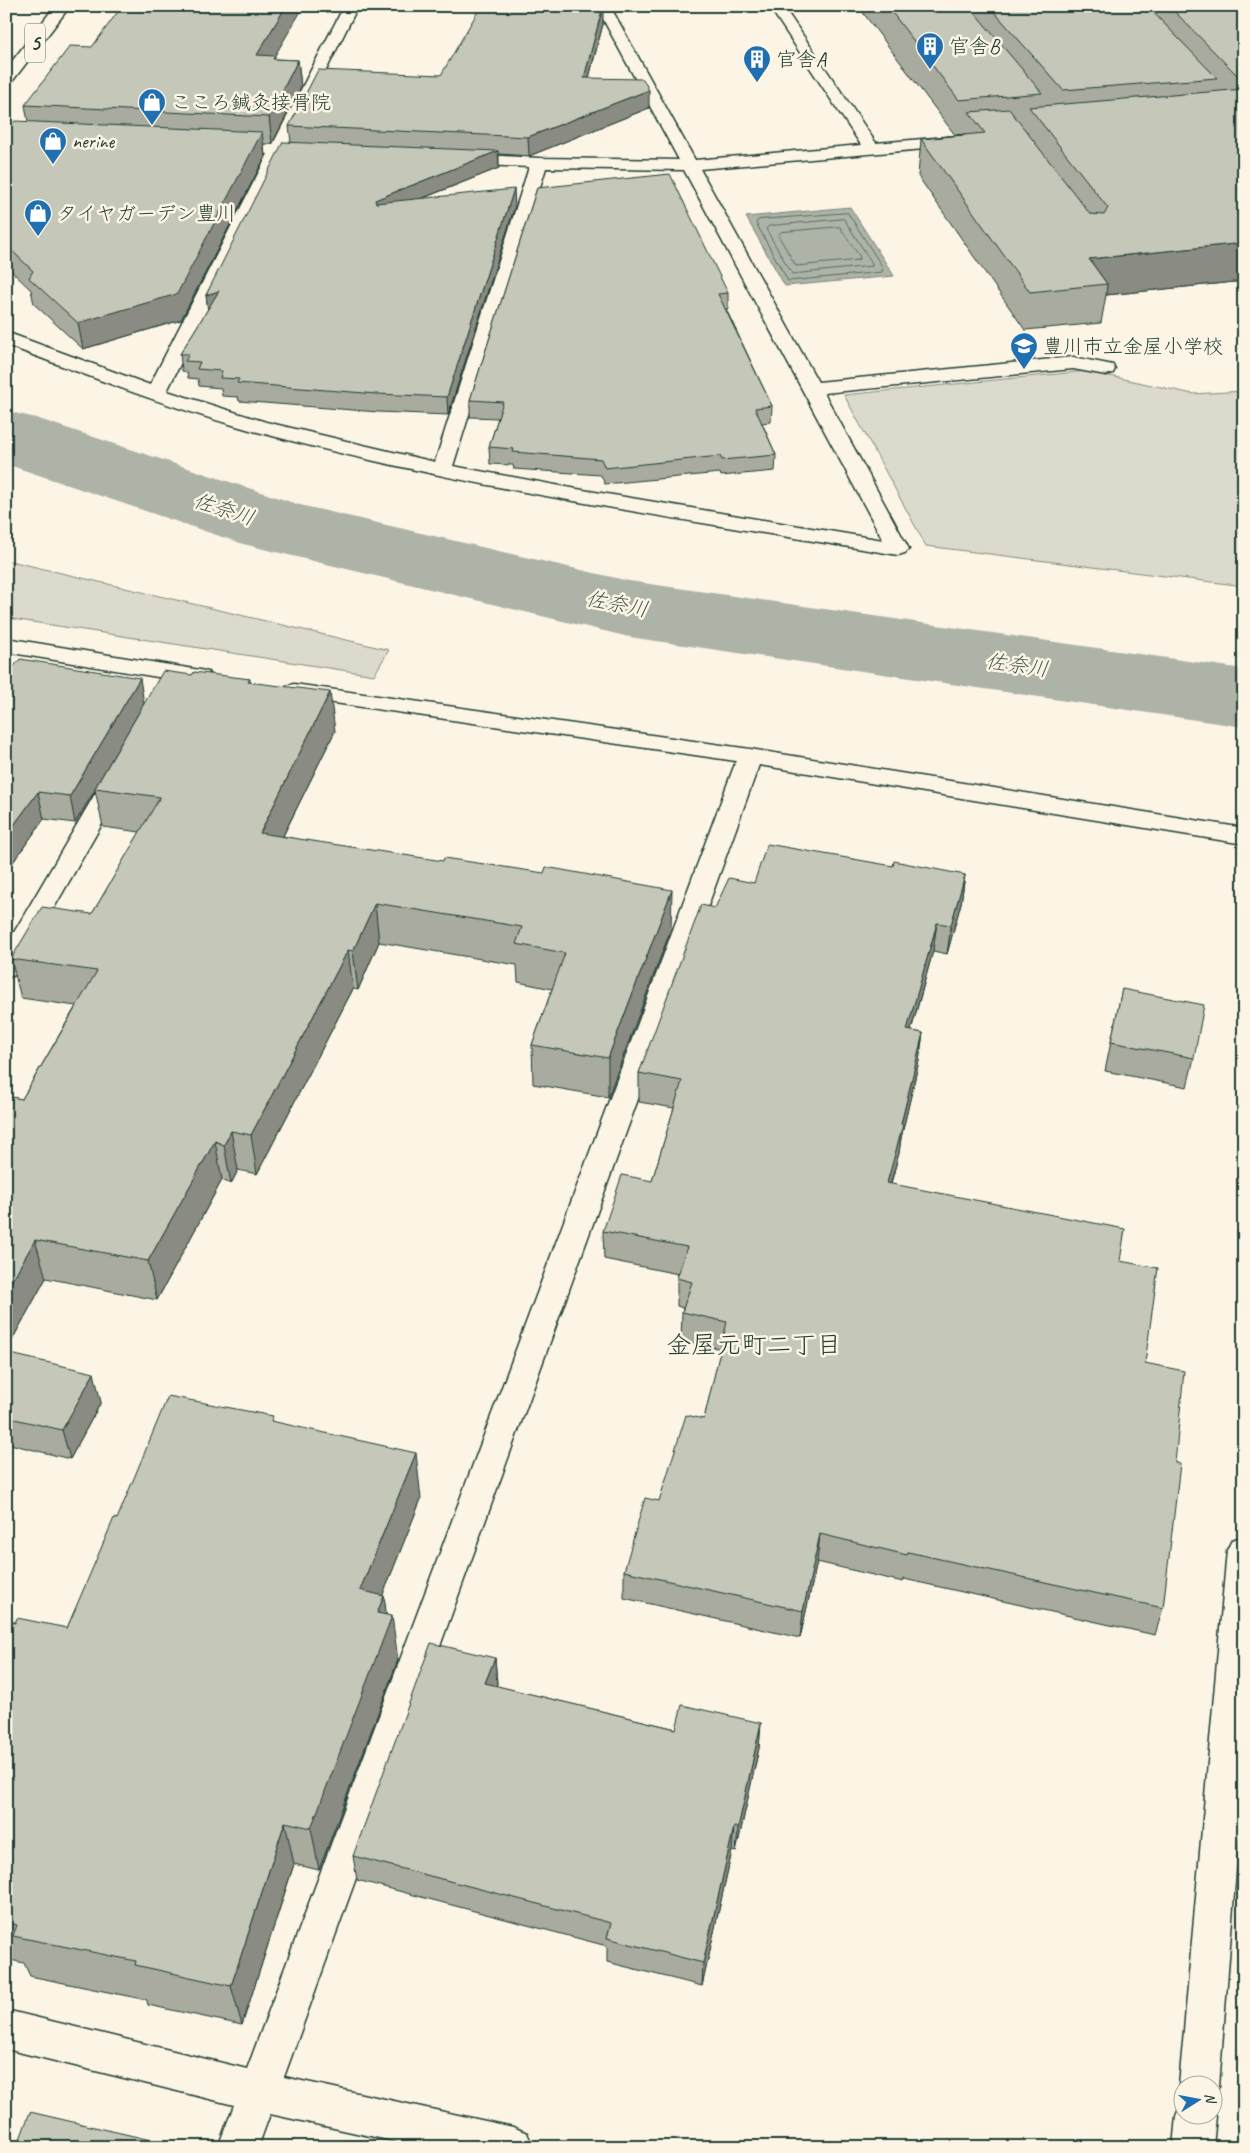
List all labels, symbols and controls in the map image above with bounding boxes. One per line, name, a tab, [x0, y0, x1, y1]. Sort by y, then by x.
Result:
road number: 5	[25, 23, 45, 62]
building icon: 官舎B	[915, 31, 945, 70]
place label: 官舎B	[949, 34, 1001, 59]
building icon: 官舎A	[742, 44, 772, 83]
place label: 官舎A	[776, 47, 827, 72]
shop icon: こころ鍼灸接骨院	[137, 87, 167, 126]
place label: こころ鍼灸接骨院	[171, 90, 331, 115]
shop icon: nerine	[38, 126, 68, 165]
place label: nerine	[72, 129, 115, 154]
shop icon: タイヤガーデン豊川	[23, 198, 53, 237]
place label: タイヤガーデン豊川	[57, 201, 236, 226]
school or university icon: 豊川市立金屋小学校	[1009, 331, 1039, 370]
place label: 豊川市立金屋小学校	[1043, 334, 1223, 359]
water label: 佐奈川	[190, 487, 258, 531]
water label: 佐奈川	[584, 585, 650, 623]
water label: 佐奈川	[984, 648, 1050, 682]
district label: 金屋元町二丁目	[666, 1329, 842, 1361]
north arrow	[1172, 2076, 1222, 2126]
text: N	[1201, 2092, 1220, 2106]

